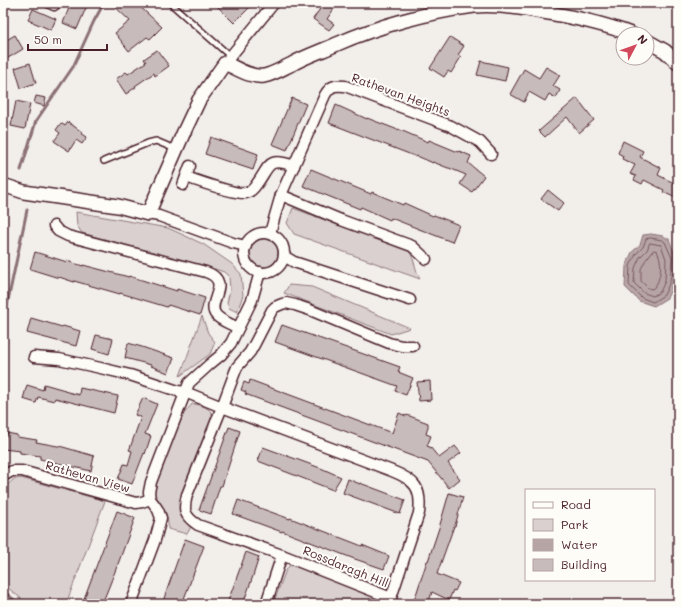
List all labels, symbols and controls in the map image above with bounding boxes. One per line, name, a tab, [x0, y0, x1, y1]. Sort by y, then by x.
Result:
scale bar	[28, 26, 107, 52]
north arrow	[615, 26, 655, 66]
text: 50 m	[34, 31, 62, 47]
text: N	[635, 31, 651, 47]
street label: Rathevan Heights	[350, 69, 453, 119]
street label: Rathevan View	[44, 456, 132, 496]
legend	[525, 489, 655, 581]
text: Road	[561, 496, 591, 512]
text: Park	[561, 516, 588, 532]
text: Water	[561, 536, 598, 552]
street label: Rossdaragh Hill	[301, 542, 391, 590]
text: Building	[561, 556, 607, 572]

